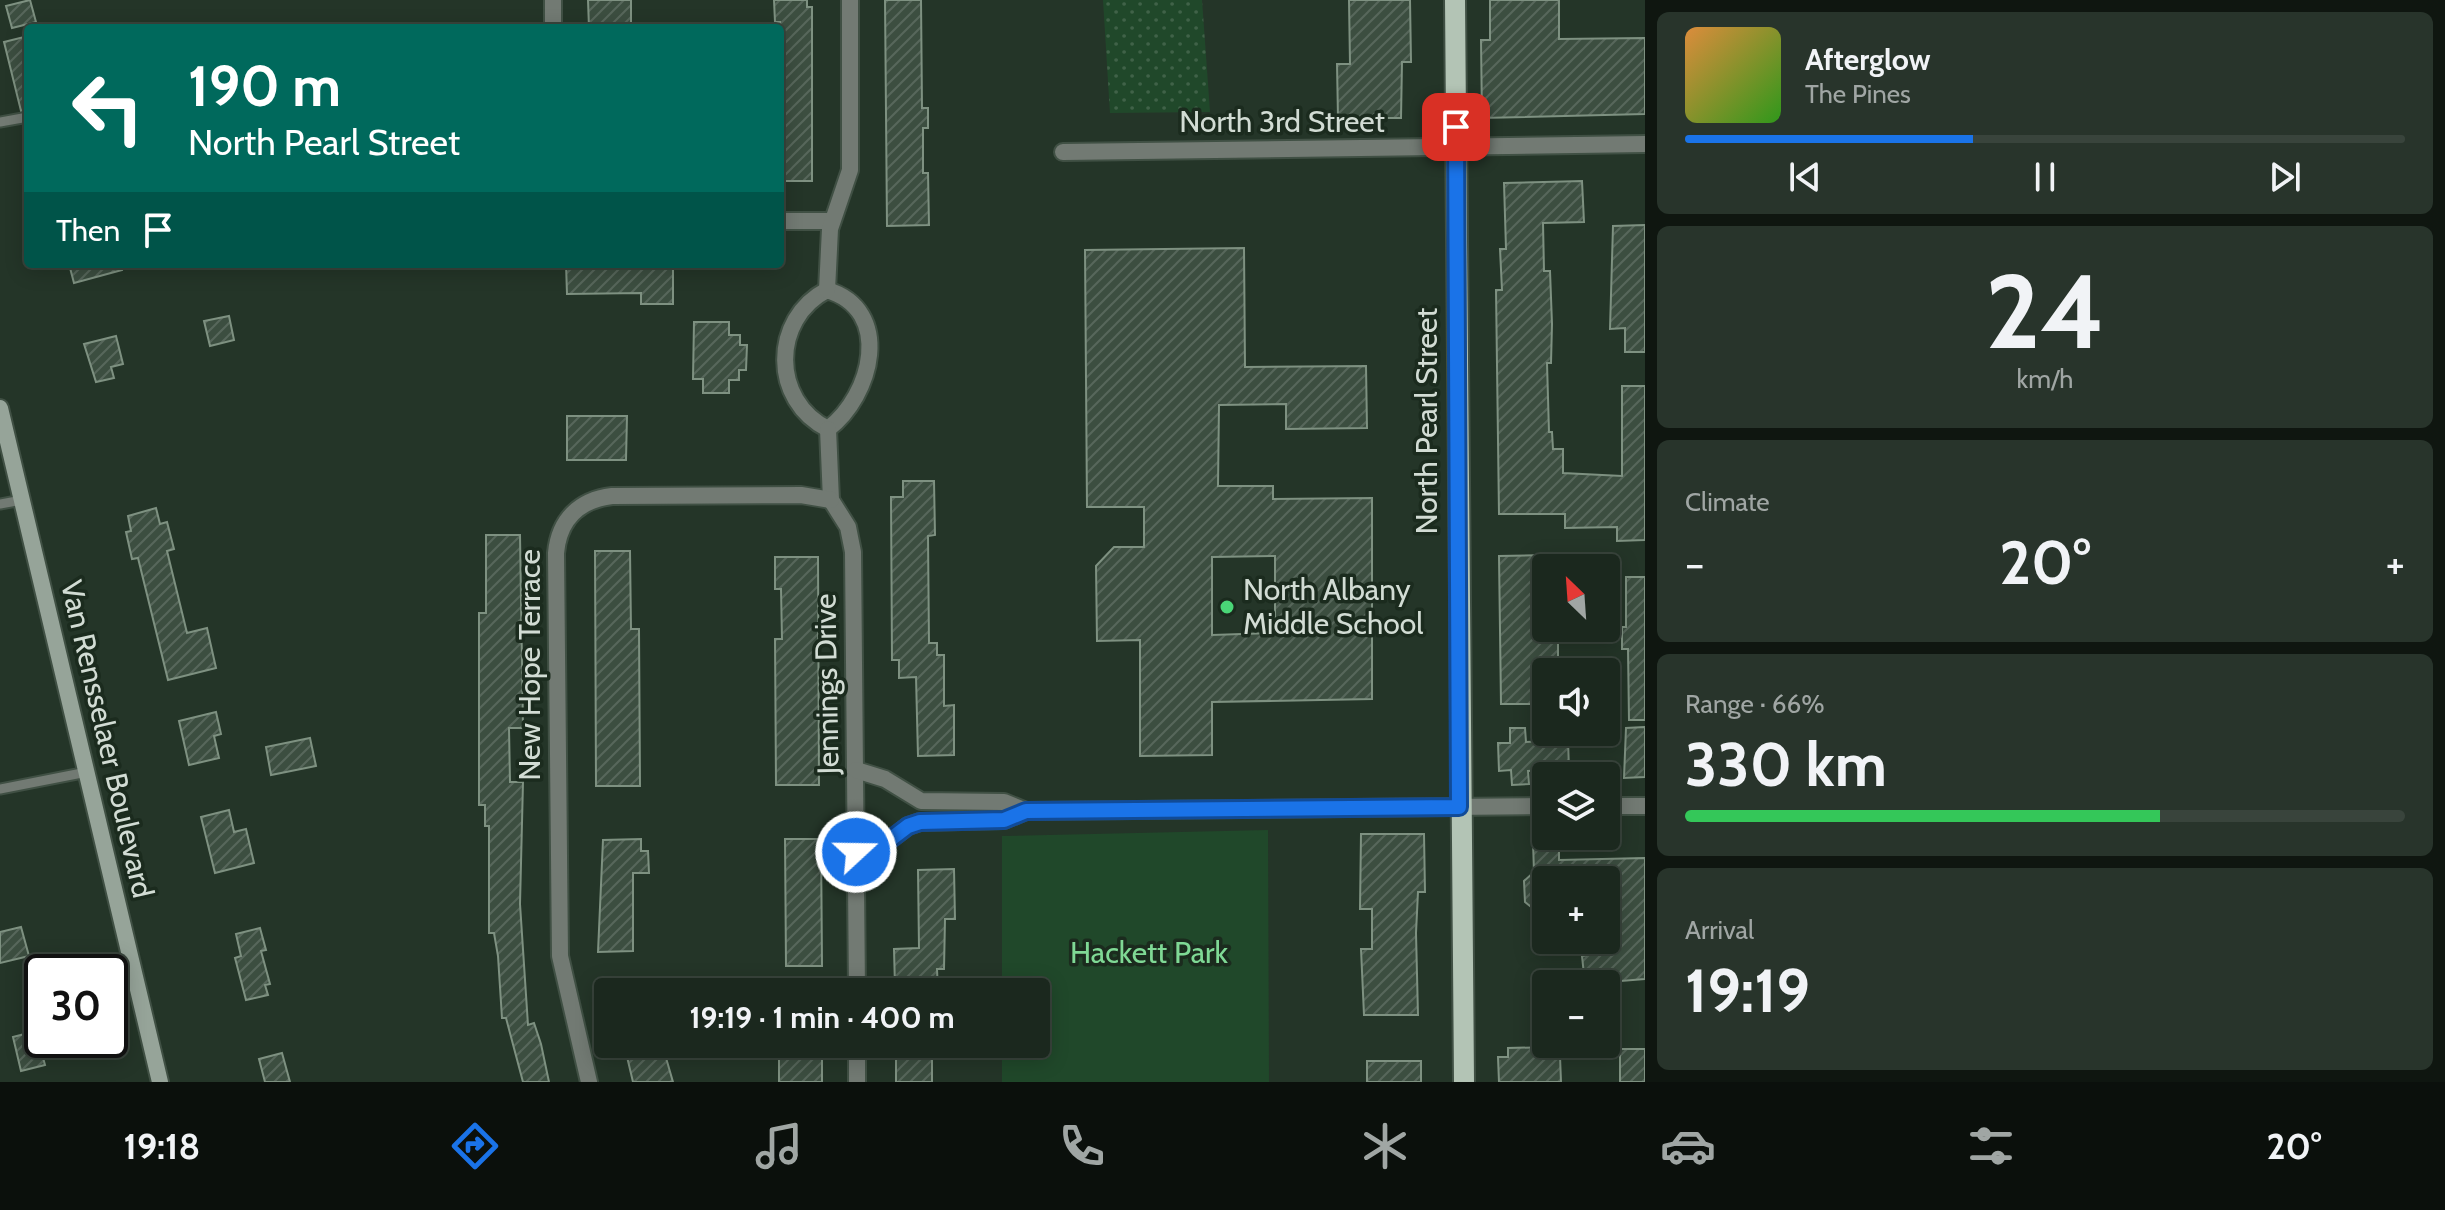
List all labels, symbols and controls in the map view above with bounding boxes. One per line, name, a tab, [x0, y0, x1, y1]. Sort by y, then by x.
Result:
text: Afterglow	[1805, 41, 1931, 78]
text: 190 m	[188, 52, 341, 120]
icon: left	[56, 56, 160, 160]
text: The Pines	[1805, 78, 1911, 110]
pin	[1422, 93, 1490, 161]
street label: North 3rd Street	[1179, 103, 1385, 140]
icon: arrive	[1434, 105, 1478, 149]
text: North Pearl Street	[188, 120, 460, 164]
icon: previous	[1783, 155, 1827, 199]
icon: pause	[2023, 155, 2067, 199]
icon: next	[2263, 155, 2307, 199]
icon: arrive	[136, 208, 180, 252]
text: Then	[56, 212, 120, 249]
text: 24	[1985, 248, 2105, 374]
street label: North Pearl Street	[1408, 308, 1445, 534]
text: km/h	[2017, 363, 2073, 395]
text: Climate	[1685, 486, 1770, 518]
text: 20°	[1999, 526, 2091, 599]
text: −	[1685, 537, 1704, 590]
text: +	[2386, 537, 2405, 590]
street label: New Hope Terrace	[511, 549, 548, 781]
north arrow	[1532, 554, 1620, 642]
map controls	[1532, 554, 1620, 1058]
place label: North Albany Middle School	[1243, 571, 1423, 642]
street label: Van Rensselaer Boulevard	[53, 576, 162, 901]
street label: Jennings Drive	[806, 593, 847, 776]
marker: North Albany Middle School	[1218, 598, 1236, 616]
button: sound	[1532, 658, 1620, 746]
text: Range · 66%	[1685, 688, 1825, 720]
text: 330 km	[1685, 728, 1887, 801]
button: layers	[1532, 762, 1620, 850]
position arrow	[814, 810, 898, 894]
button: +	[1532, 866, 1620, 954]
text: Arrival	[1685, 914, 1754, 946]
park label: Hackett Park	[1070, 934, 1229, 971]
speed limit sign: 30	[24, 954, 128, 1058]
text: 19:19	[1685, 954, 1810, 1027]
button: −	[1532, 970, 1620, 1058]
text: 19:19 · 1 min · 400 m	[690, 999, 954, 1036]
icon: directions	[447, 1118, 503, 1174]
icon: music	[751, 1118, 807, 1174]
icon: phone	[1054, 1118, 1110, 1174]
icon: climate	[1357, 1118, 1413, 1174]
icon: car	[1660, 1118, 1716, 1174]
icon: filters	[1963, 1118, 2019, 1174]
text: 19:18	[124, 1124, 200, 1168]
text: 20°	[2266, 1124, 2321, 1168]

